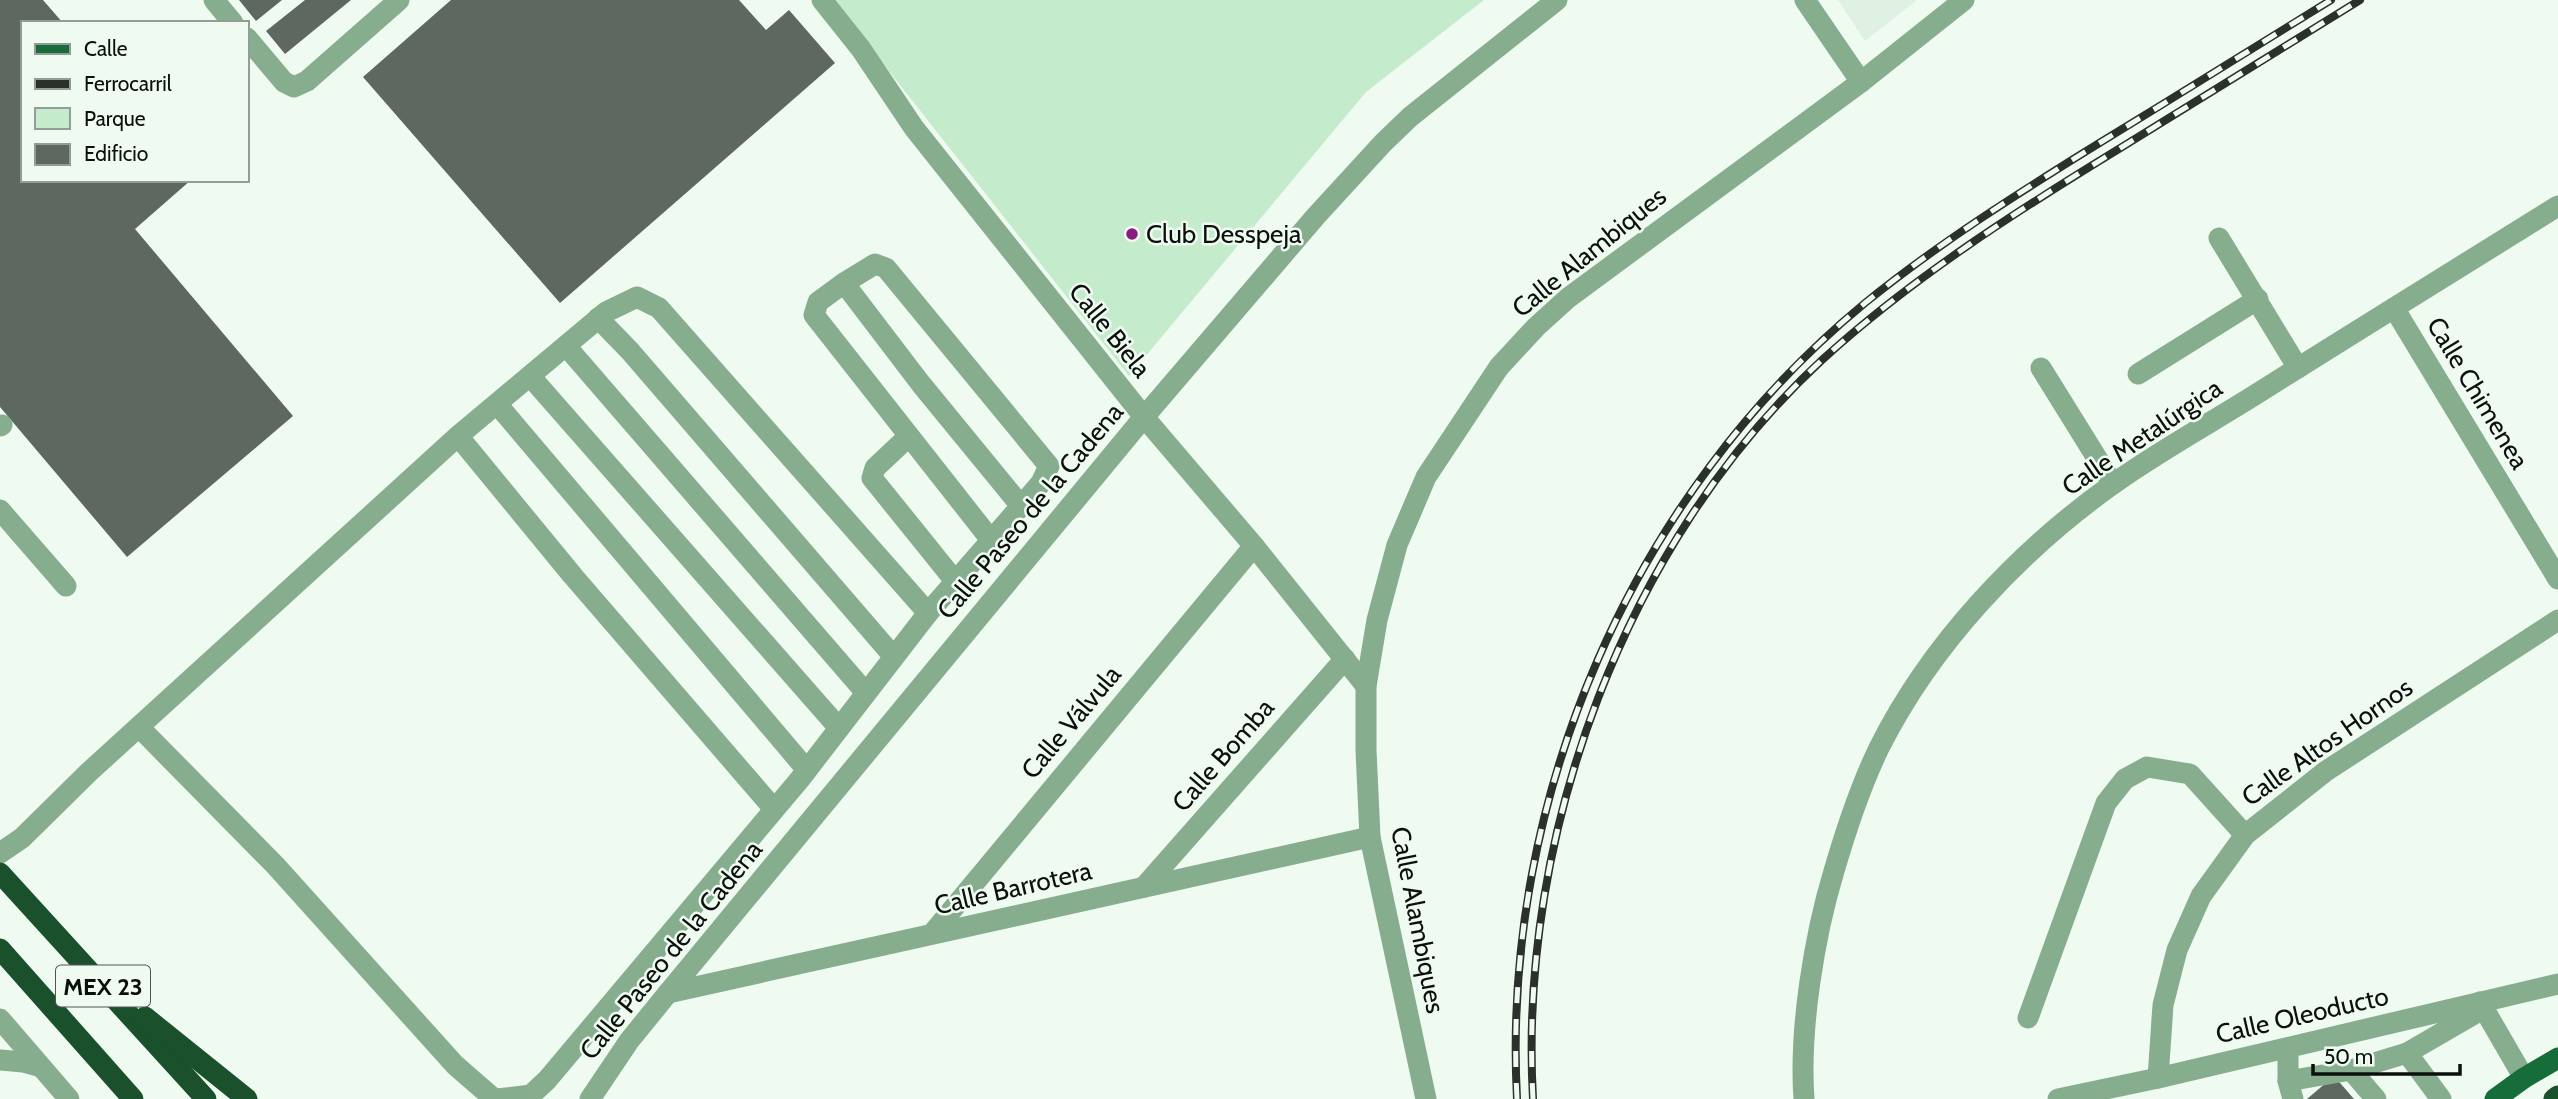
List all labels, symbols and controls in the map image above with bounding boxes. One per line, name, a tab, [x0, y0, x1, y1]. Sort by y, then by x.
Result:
legend	[21, 21, 248, 182]
text: Calle	[84, 36, 128, 61]
text: Ferrocarril	[84, 71, 172, 96]
text: Parque	[84, 106, 146, 131]
text: Edificio	[84, 141, 148, 166]
street label: Calle Alambiques	[1505, 180, 1673, 324]
place label: Club Desspeja	[1146, 218, 1302, 250]
marker: Club Desspeja	[1124, 226, 1140, 242]
street label: Calle Biela	[1062, 276, 1158, 384]
street label: Calle Chimenea	[2420, 311, 2536, 475]
street label: Calle Metalúrgica	[2056, 371, 2229, 502]
street label: Calle Paseo de la Cadena	[930, 396, 1130, 626]
street label: Calle Válvula	[1014, 658, 1128, 785]
street label: Calle Altos Hornos	[2235, 671, 2419, 813]
street label: Calle Bomba	[1165, 692, 1281, 818]
street label: Calle Alambiques	[1384, 824, 1452, 1016]
street label: Calle Paseo de la Cadena	[573, 834, 769, 1066]
street label: Calle Barrotera	[931, 854, 1095, 922]
road number: MEX 23	[56, 966, 150, 1006]
street label: Calle Oleoducto	[2213, 980, 2391, 1050]
scale bar	[2313, 1032, 2460, 1076]
text: 50 m	[2324, 1044, 2373, 1069]

